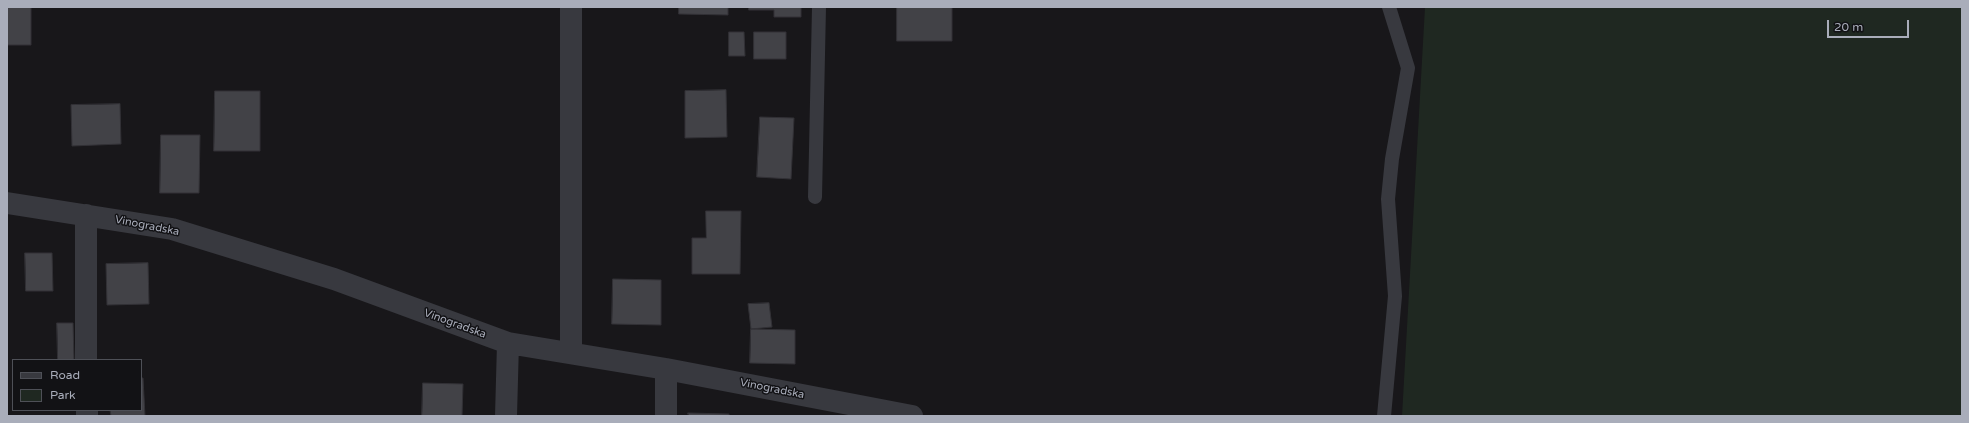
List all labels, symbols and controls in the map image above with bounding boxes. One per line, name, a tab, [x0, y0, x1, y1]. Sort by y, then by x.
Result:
scale bar	[1829, 12, 1911, 38]
text: 20 m	[1834, 20, 1863, 34]
street label: Vinogradska	[114, 213, 180, 239]
street label: Vinogradska	[422, 307, 488, 341]
legend	[12, 359, 142, 411]
text: Road	[50, 368, 80, 382]
street label: Vinogradska	[739, 376, 805, 402]
text: Park	[50, 388, 76, 402]

